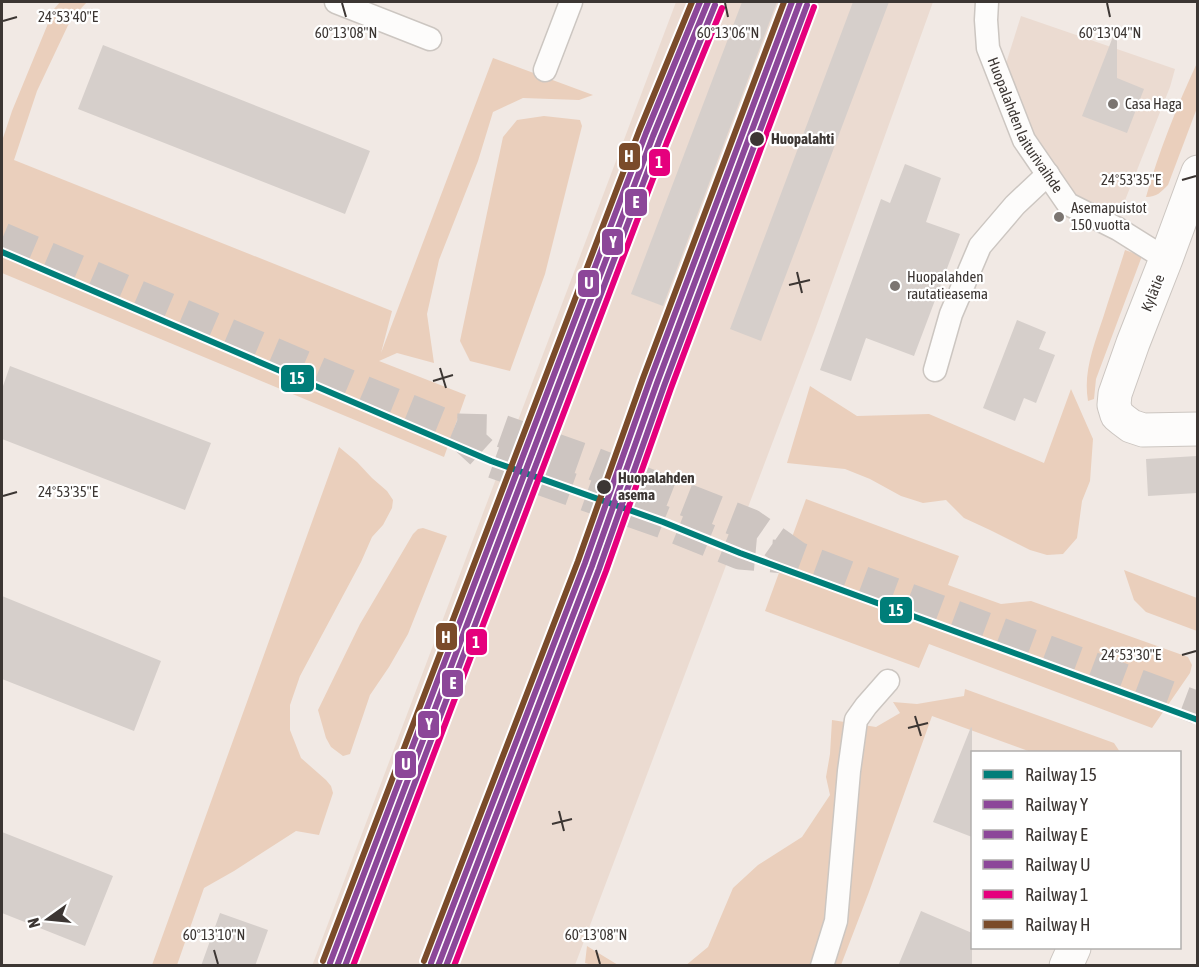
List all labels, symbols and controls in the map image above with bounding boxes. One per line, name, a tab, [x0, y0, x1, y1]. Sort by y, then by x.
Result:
text: 24°53'40"E	[38, 8, 99, 25]
text: 60°13'08"N	[315, 24, 377, 41]
text: 60°13'06"N	[697, 24, 759, 41]
text: 60°13'04"N	[1079, 24, 1141, 41]
street label: Huopalahden laiturivaihde	[984, 55, 1067, 196]
place label: Casa Haga	[1125, 95, 1182, 112]
marker: Casa Haga	[1106, 97, 1120, 111]
marker: Huopalahti	[748, 130, 766, 148]
place label: Huopalahti	[771, 130, 834, 147]
line badge: H	[618, 142, 641, 171]
text: H	[624, 147, 634, 165]
line badge: 1	[648, 148, 671, 177]
text: 1	[655, 153, 663, 171]
text: 24°53'35"E	[1101, 171, 1162, 188]
line badge: E	[624, 188, 648, 217]
text: E	[633, 193, 640, 211]
place label: Asemapuistot 150 vuotta	[1071, 199, 1147, 233]
marker: Asemapuistot 150 vuotta	[1052, 210, 1066, 224]
line badge: Y	[601, 228, 624, 256]
text: Y	[608, 233, 617, 251]
place label: Huopalahden rautatieasema	[907, 268, 988, 302]
line badge: U	[577, 269, 600, 298]
street label: Kylätie	[1137, 272, 1168, 314]
text: U	[584, 274, 594, 292]
marker: Huopalahden rautatieasema	[888, 279, 902, 293]
line badge: 15	[280, 364, 315, 393]
text: 15	[289, 369, 305, 387]
place label: Huopalahden asema	[618, 469, 695, 503]
marker: Huopalahden asema	[595, 478, 613, 496]
text: 24°53'35"E	[38, 483, 99, 500]
line badge: 15	[879, 596, 913, 624]
text: 15	[888, 601, 904, 619]
line badge: H	[435, 622, 458, 651]
text: H	[441, 628, 451, 646]
line badge: 1	[465, 628, 488, 656]
text: 1	[472, 633, 480, 651]
text: 24°53'30"E	[1101, 646, 1162, 663]
line badge: E	[441, 669, 464, 698]
text: E	[450, 674, 457, 692]
line badge: Y	[417, 710, 440, 739]
text: Y	[424, 715, 433, 733]
line badge: U	[394, 750, 417, 779]
legend	[971, 751, 1181, 949]
text: U	[401, 755, 411, 773]
text: Railway 15	[1025, 764, 1097, 785]
text: Railway Y	[1025, 794, 1088, 815]
text: Railway E	[1025, 824, 1088, 845]
text: Railway U	[1025, 854, 1091, 875]
text: Railway 1	[1025, 884, 1088, 905]
north arrow	[18, 889, 78, 949]
text: Railway H	[1025, 914, 1090, 935]
text: N	[24, 916, 43, 930]
text: 60°13'10"N	[183, 926, 245, 943]
text: 60°13'08"N	[565, 926, 627, 943]

